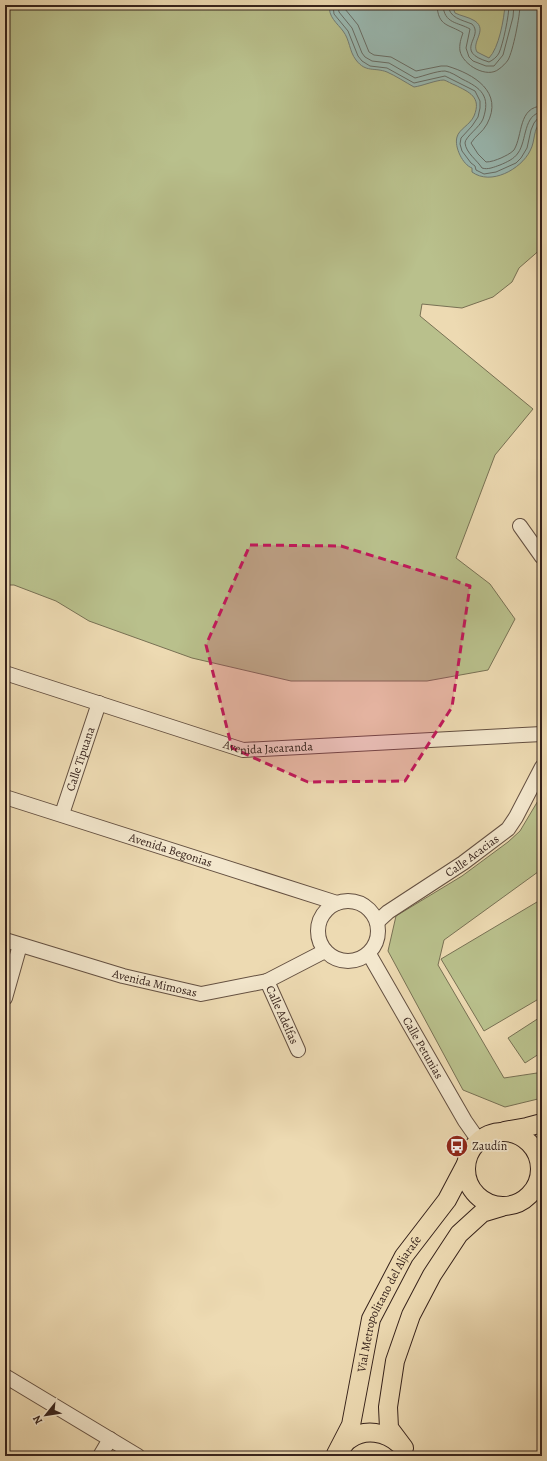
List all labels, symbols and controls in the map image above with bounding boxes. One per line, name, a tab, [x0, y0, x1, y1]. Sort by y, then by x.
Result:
street label: Calle Tipuana	[62, 724, 99, 793]
street label: Avenida Jacaranda	[220, 736, 314, 758]
street label: Avenida Begonias	[126, 829, 215, 871]
street label: Calle Acacias	[442, 831, 502, 881]
street label: Avenida Mimosas	[110, 965, 199, 1001]
street label: Calle Adelfas	[262, 983, 302, 1047]
street label: Calle Petunias	[399, 1014, 447, 1082]
bus stop icon: Zaudín	[444, 1133, 470, 1159]
place label: Zaudín	[472, 1138, 508, 1154]
street label: Vial Metropolitano del Aljarafe	[353, 1232, 425, 1374]
north arrow	[26, 1395, 66, 1435]
text: N	[29, 1413, 46, 1427]

